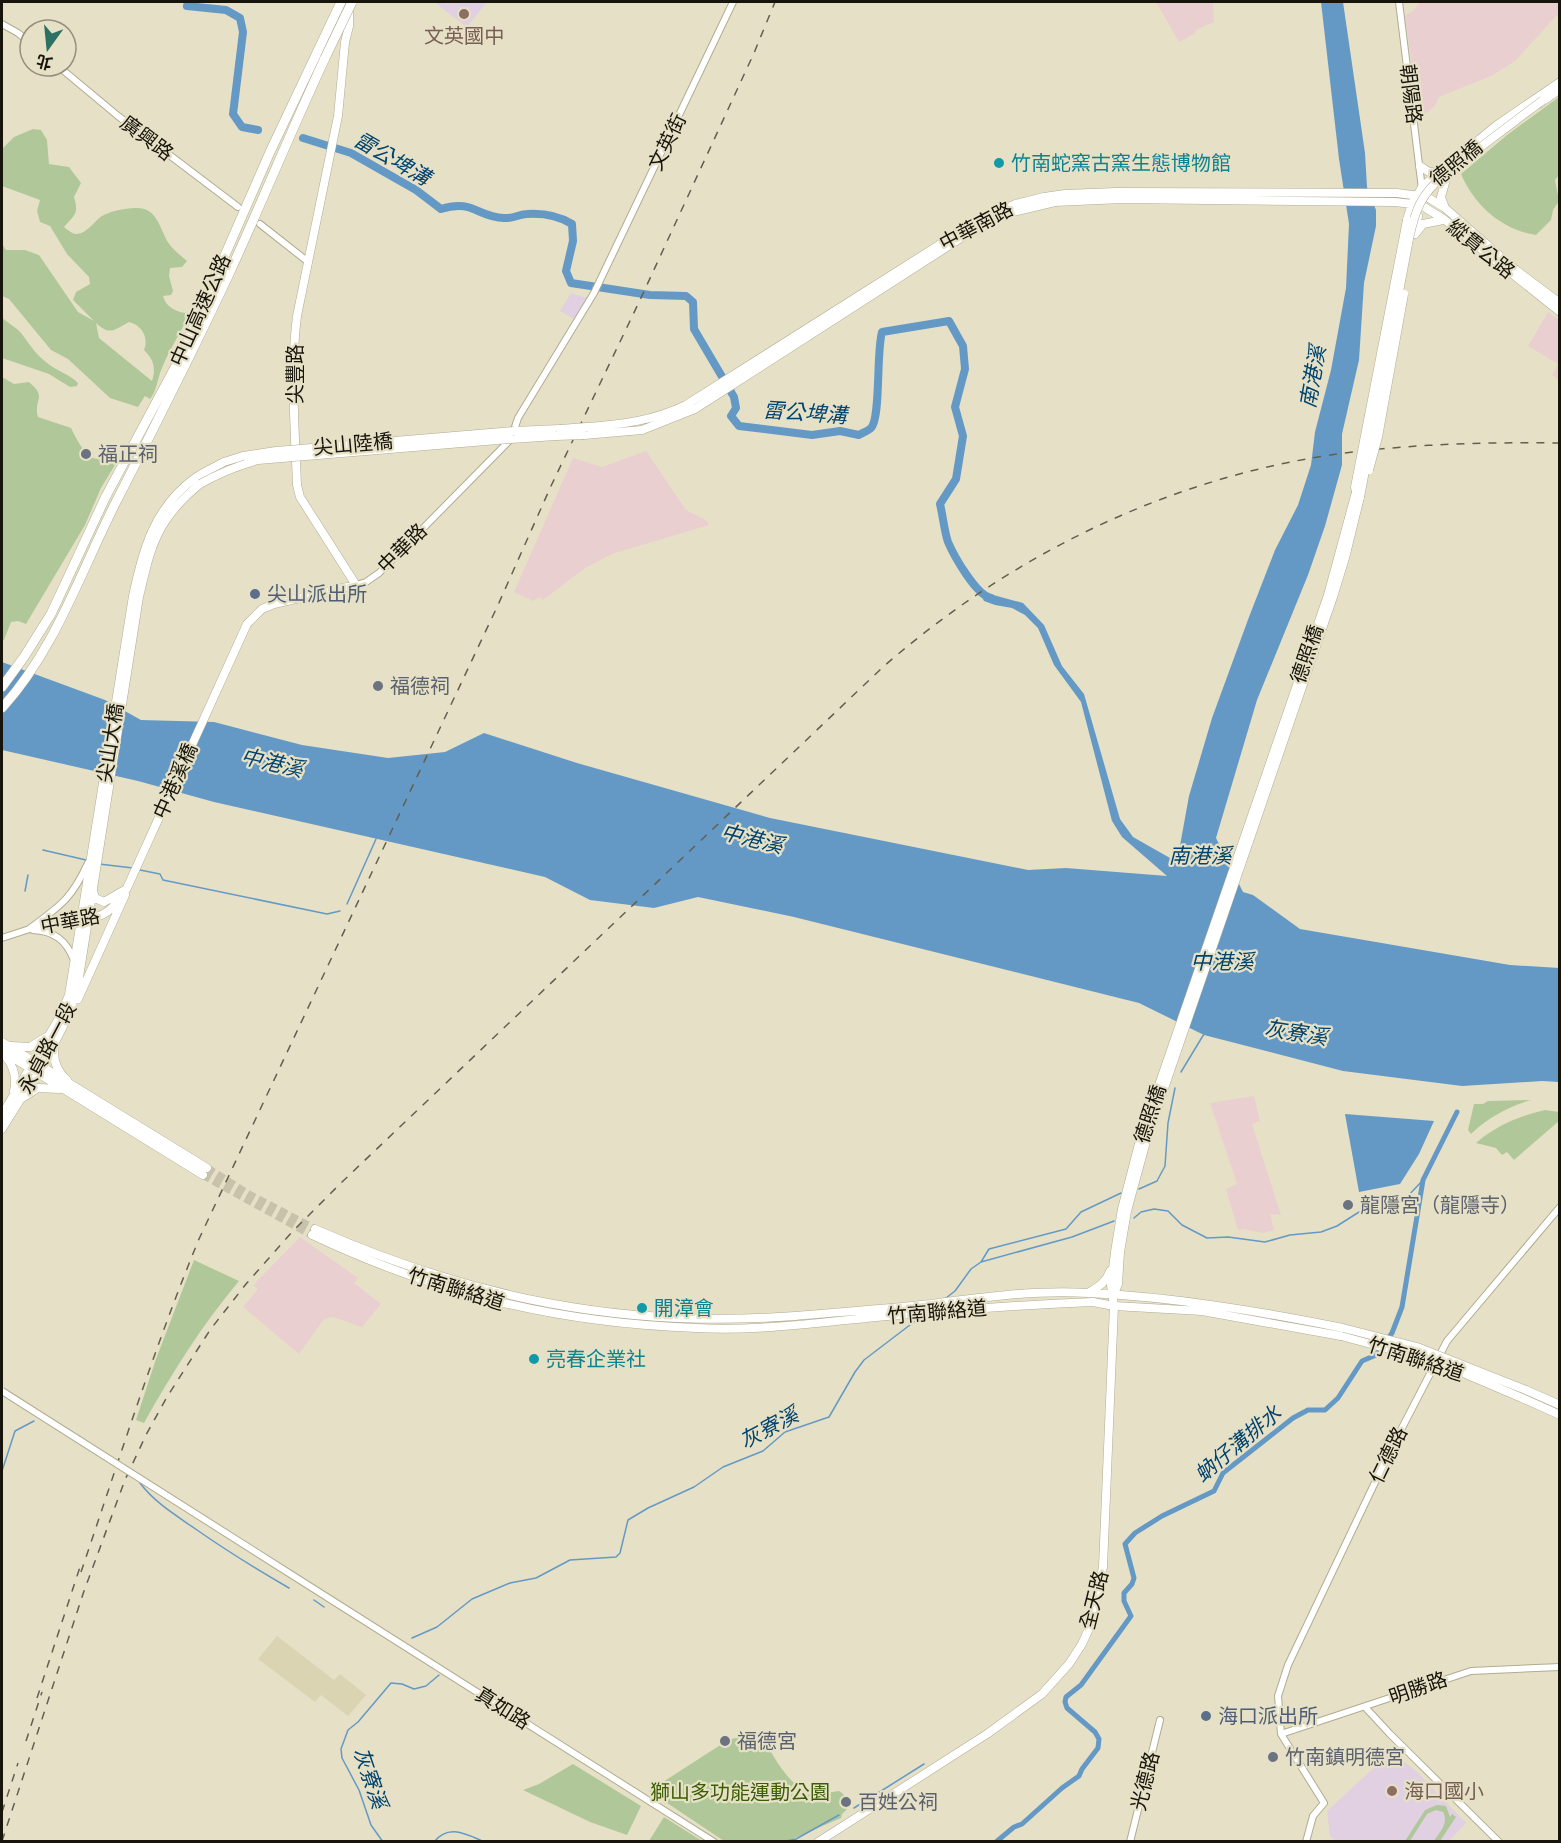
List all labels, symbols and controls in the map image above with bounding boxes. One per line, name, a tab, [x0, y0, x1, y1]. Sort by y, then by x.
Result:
marker: 文英國中	[457, 7, 471, 21]
north arrow	[18, 18, 78, 78]
place label: 文英國中	[424, 24, 504, 48]
text: 北	[34, 51, 54, 73]
street label: 朝陽路	[1395, 63, 1427, 125]
street label: 廣興路	[116, 110, 178, 166]
street label: 文英街	[643, 110, 691, 174]
water label: 雷公埤溝	[349, 127, 437, 193]
street label: 德照橋	[1425, 135, 1487, 191]
place label: 竹南蛇窯古窯生態博物館	[1011, 151, 1231, 175]
marker: 竹南蛇窯古窯生態博物館	[992, 156, 1006, 170]
street label: 中華南路	[935, 197, 1017, 255]
street label: 縱貫公路	[1442, 215, 1520, 283]
street label: 中山高速公路	[165, 250, 235, 370]
water label: 南港溪	[1295, 341, 1332, 410]
street label: 尖豐路	[283, 344, 307, 404]
water label: 雷公埤溝	[762, 397, 851, 429]
street label: 尖山陸橋	[312, 429, 394, 459]
place label: 福正祠	[98, 442, 158, 466]
marker: 福正祠	[79, 447, 93, 461]
street label: 中華路	[372, 518, 432, 578]
place label: 尖山派出所	[267, 582, 367, 606]
marker: 尖山派出所	[248, 587, 262, 601]
street label: 德照橋	[1286, 622, 1328, 686]
place label: 福德祠	[390, 674, 450, 698]
marker: 福德祠	[371, 679, 385, 693]
street label: 尖山大橋	[92, 702, 128, 784]
street label: 中港溪橋	[148, 740, 202, 822]
water label: 中港溪	[238, 743, 309, 783]
water label: 中港溪	[718, 819, 789, 860]
water label: 南港溪	[1169, 843, 1234, 869]
street label: 中華路	[38, 903, 102, 939]
water label: 中港溪	[1191, 949, 1256, 975]
street label: 永貞路一段	[13, 998, 81, 1098]
water label: 灰寮溪	[1263, 1015, 1332, 1051]
street label: 德照橋	[1129, 1082, 1171, 1146]
place label: 龍隱宮（龍隱寺）	[1360, 1193, 1520, 1217]
marker: 龍隱宮（龍隱寺）	[1341, 1198, 1355, 1212]
street label: 竹南聯絡道	[405, 1263, 507, 1315]
place label: 開漳會	[654, 1296, 714, 1320]
street label: 竹南聯絡道	[886, 1296, 988, 1328]
marker: 開漳會	[635, 1301, 649, 1315]
street label: 竹南聯絡道	[1365, 1332, 1467, 1386]
place label: 亮春企業社	[546, 1347, 646, 1371]
marker: 亮春企業社	[527, 1352, 541, 1366]
water label: 灰寮溪	[735, 1400, 806, 1454]
water label: 蚋仔溝排水	[1189, 1400, 1287, 1488]
street label: 仁德路	[1364, 1423, 1412, 1487]
street label: 全天路	[1075, 1568, 1113, 1632]
street label: 明勝路	[1386, 1667, 1450, 1709]
street label: 真如路	[471, 1682, 535, 1734]
place label: 海口派出所	[1218, 1704, 1318, 1728]
marker: 海口派出所	[1199, 1709, 1213, 1723]
place label: 福德宮	[737, 1729, 797, 1753]
marker: 福德宮	[718, 1734, 732, 1748]
water label: 灰寮溪	[347, 1744, 394, 1815]
place label: 竹南鎮明德宮	[1285, 1745, 1405, 1769]
street label: 光德路	[1126, 1749, 1164, 1813]
marker: 竹南鎮明德宮	[1266, 1750, 1280, 1764]
place label: 海口國小	[1404, 1779, 1484, 1803]
park label: 獅山多功能運動公園	[650, 1780, 830, 1804]
marker: 海口國小	[1385, 1784, 1399, 1798]
place label: 百姓公祠	[858, 1790, 938, 1814]
marker: 百姓公祠	[839, 1795, 853, 1809]

